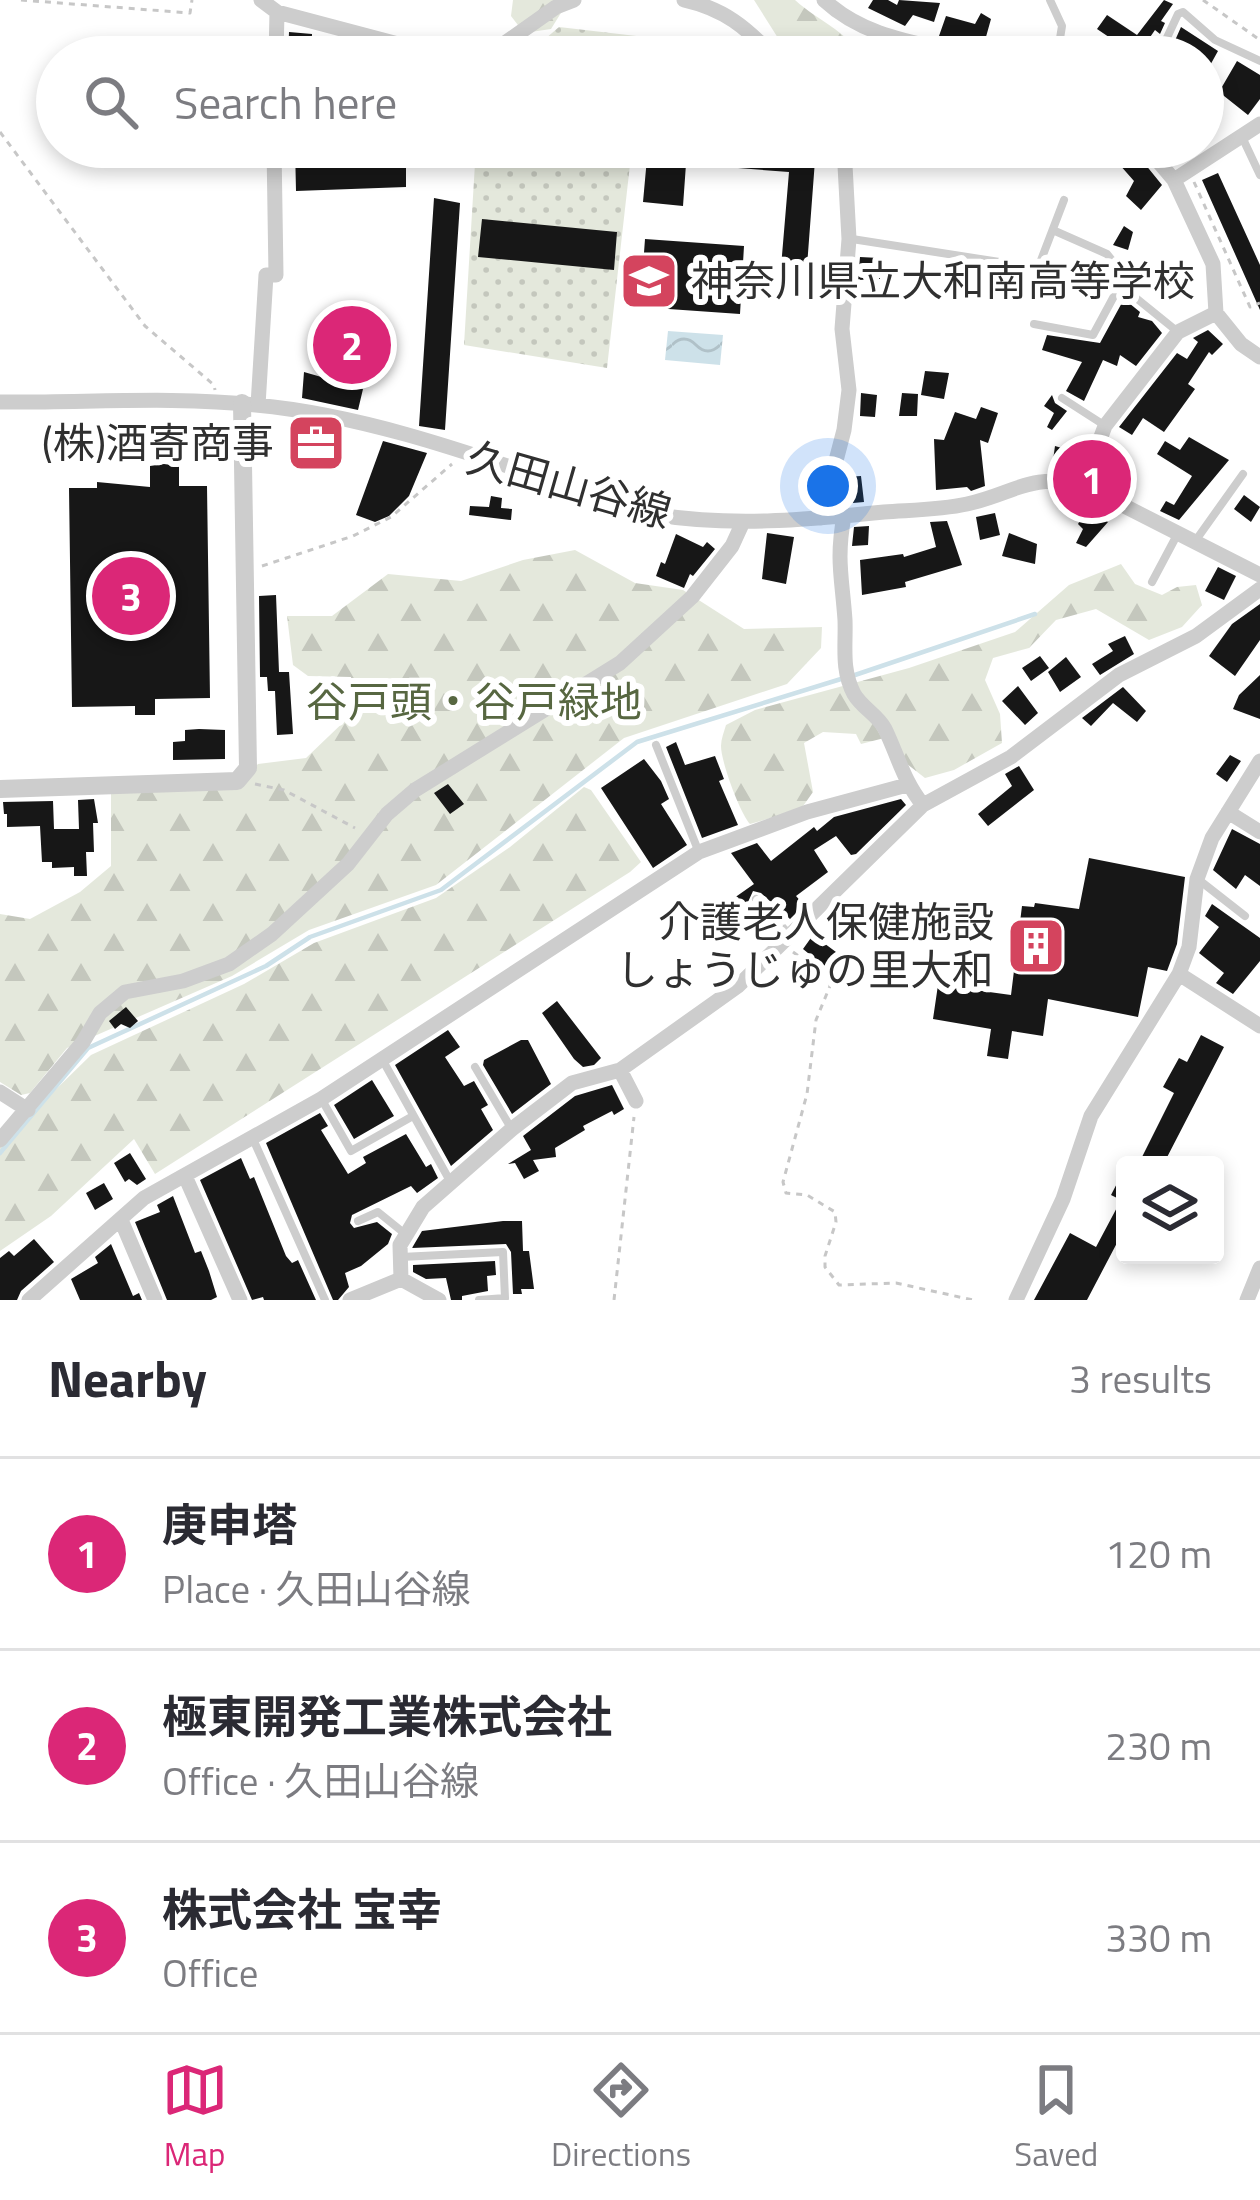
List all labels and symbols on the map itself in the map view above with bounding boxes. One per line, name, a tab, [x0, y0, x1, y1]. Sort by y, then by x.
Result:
place label: 神奈川県立大和南高等学校	[691, 248, 1195, 312]
school or university icon: 神奈川県立大和南高等学校	[618, 250, 680, 312]
pin: 2	[313, 300, 391, 390]
place label: (株)酒寄商事	[42, 410, 274, 474]
office icon: (株)酒寄商事	[285, 412, 347, 474]
street label: 久田山谷線	[460, 424, 679, 544]
pin: 1	[1053, 434, 1131, 524]
your location	[798, 456, 858, 516]
pin: 3	[92, 551, 170, 641]
park label: 谷戸頭・谷戸緑地	[306, 669, 642, 733]
place label: 介護老人保健施設 しょうじゅの里大和	[616, 889, 994, 1001]
building icon: 介護老人保健施設 しょうじゅの里大和	[1005, 915, 1067, 977]

